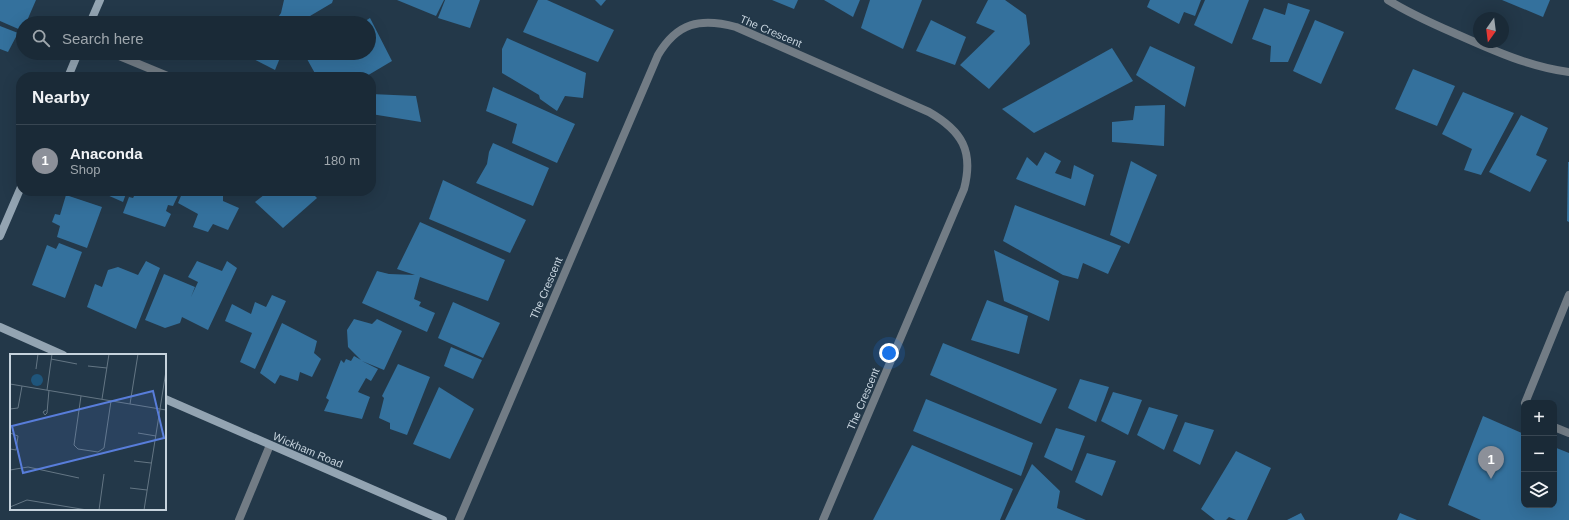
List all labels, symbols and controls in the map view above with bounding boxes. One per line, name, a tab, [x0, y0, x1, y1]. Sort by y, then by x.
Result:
north arrow	[1473, 12, 1509, 48]
street label: The Crescent	[738, 13, 804, 49]
search box	[16, 16, 376, 60]
icon: search	[30, 27, 52, 49]
text: Search here	[62, 30, 144, 47]
text: Nearby	[32, 88, 90, 107]
text: Anaconda	[70, 145, 143, 162]
text: 1	[41, 153, 49, 168]
text: 180 m	[324, 153, 360, 168]
text: Shop	[70, 162, 100, 177]
street label: The Crescent	[528, 255, 564, 321]
your location	[879, 343, 899, 363]
inset map	[10, 354, 166, 510]
street label: The Crescent	[845, 366, 881, 432]
map controls	[1521, 400, 1557, 508]
button: +	[1521, 400, 1557, 436]
street label: Wickham Road	[271, 430, 345, 470]
button: −	[1521, 436, 1557, 472]
pin: 1	[1478, 446, 1504, 479]
button: layers	[1521, 472, 1557, 508]

